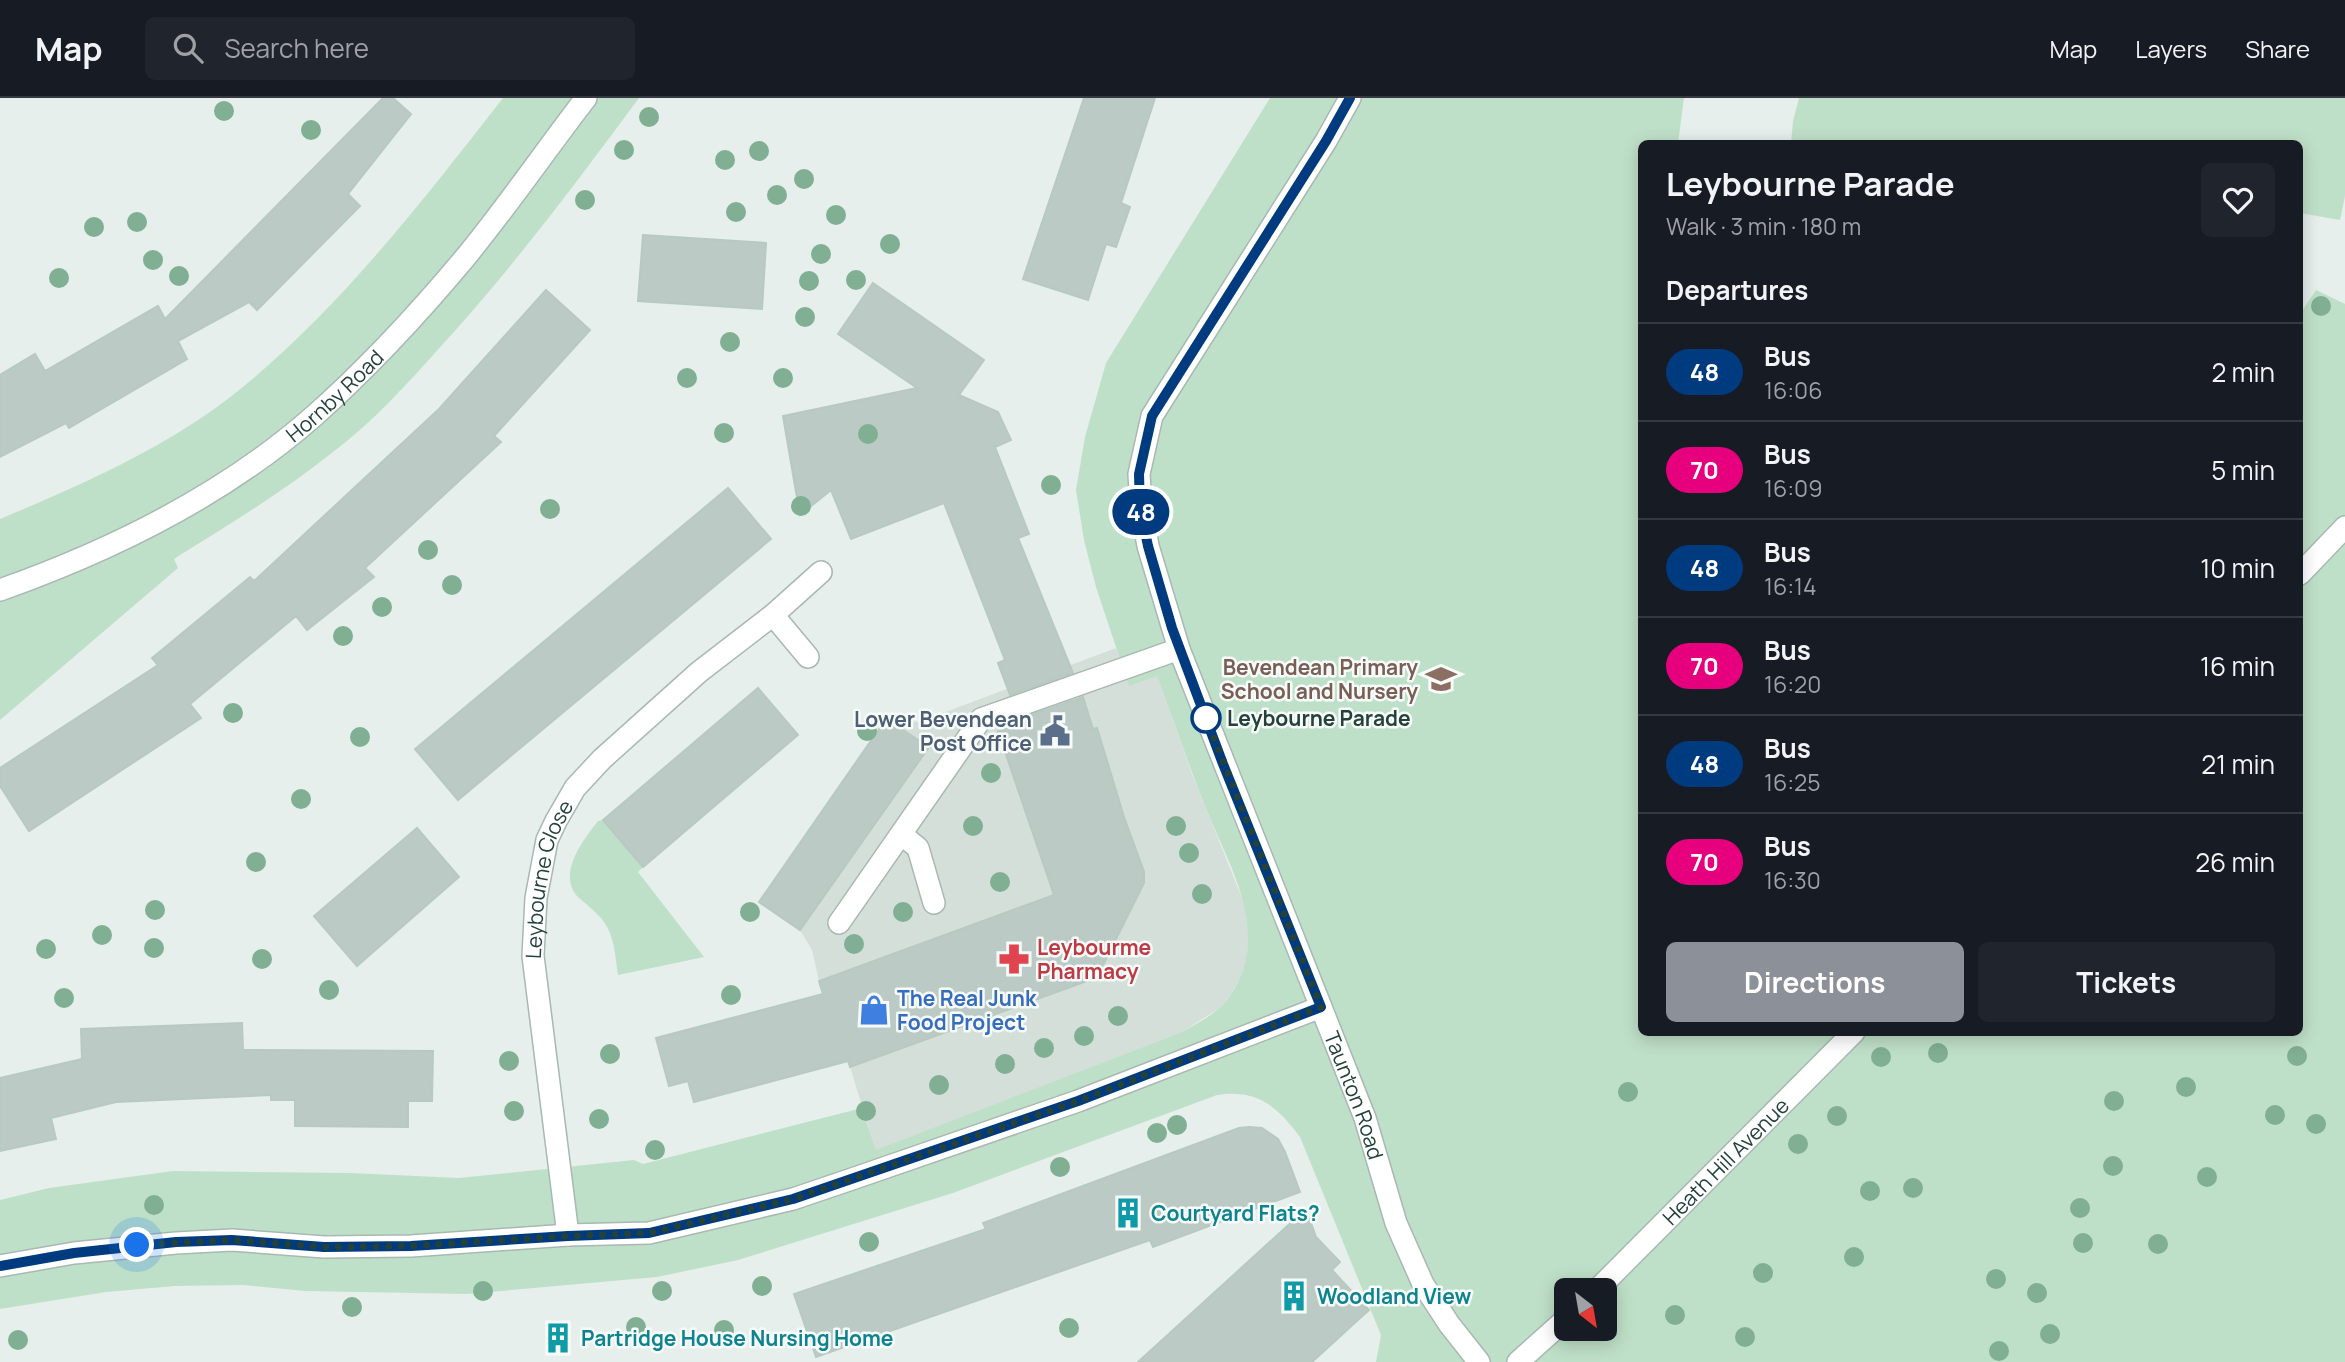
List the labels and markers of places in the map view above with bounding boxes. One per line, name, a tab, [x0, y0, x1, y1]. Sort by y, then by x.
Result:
place label: Bevendean Primary School and Nursery	[1221, 653, 1418, 705]
school or university icon: Bevendean Primary School and Nursery	[1424, 662, 1458, 696]
marker: Leybourne Parade	[1191, 703, 1221, 733]
place label: Leybourne Parade	[1227, 704, 1411, 732]
place label: Lower Bevendean Post Office	[854, 705, 1032, 757]
public building icon: Lower Bevendean Post Office	[1038, 714, 1072, 748]
place label: Leybourme Pharmacy	[1037, 933, 1151, 985]
pharmacy icon: Leybourme Pharmacy	[997, 942, 1031, 976]
place label: The Real Junk Food Project	[897, 984, 1037, 1036]
shop icon: The Real Junk Food Project	[857, 993, 891, 1027]
building icon: Courtyard Flats?	[1111, 1196, 1145, 1230]
place label: Courtyard Flats?	[1151, 1199, 1320, 1227]
building icon: Woodland View	[1277, 1279, 1311, 1313]
place label: Woodland View	[1317, 1282, 1471, 1310]
building icon: Partridge House Nursing Home	[541, 1321, 575, 1355]
place label: Partridge House Nursing Home	[581, 1324, 893, 1352]

